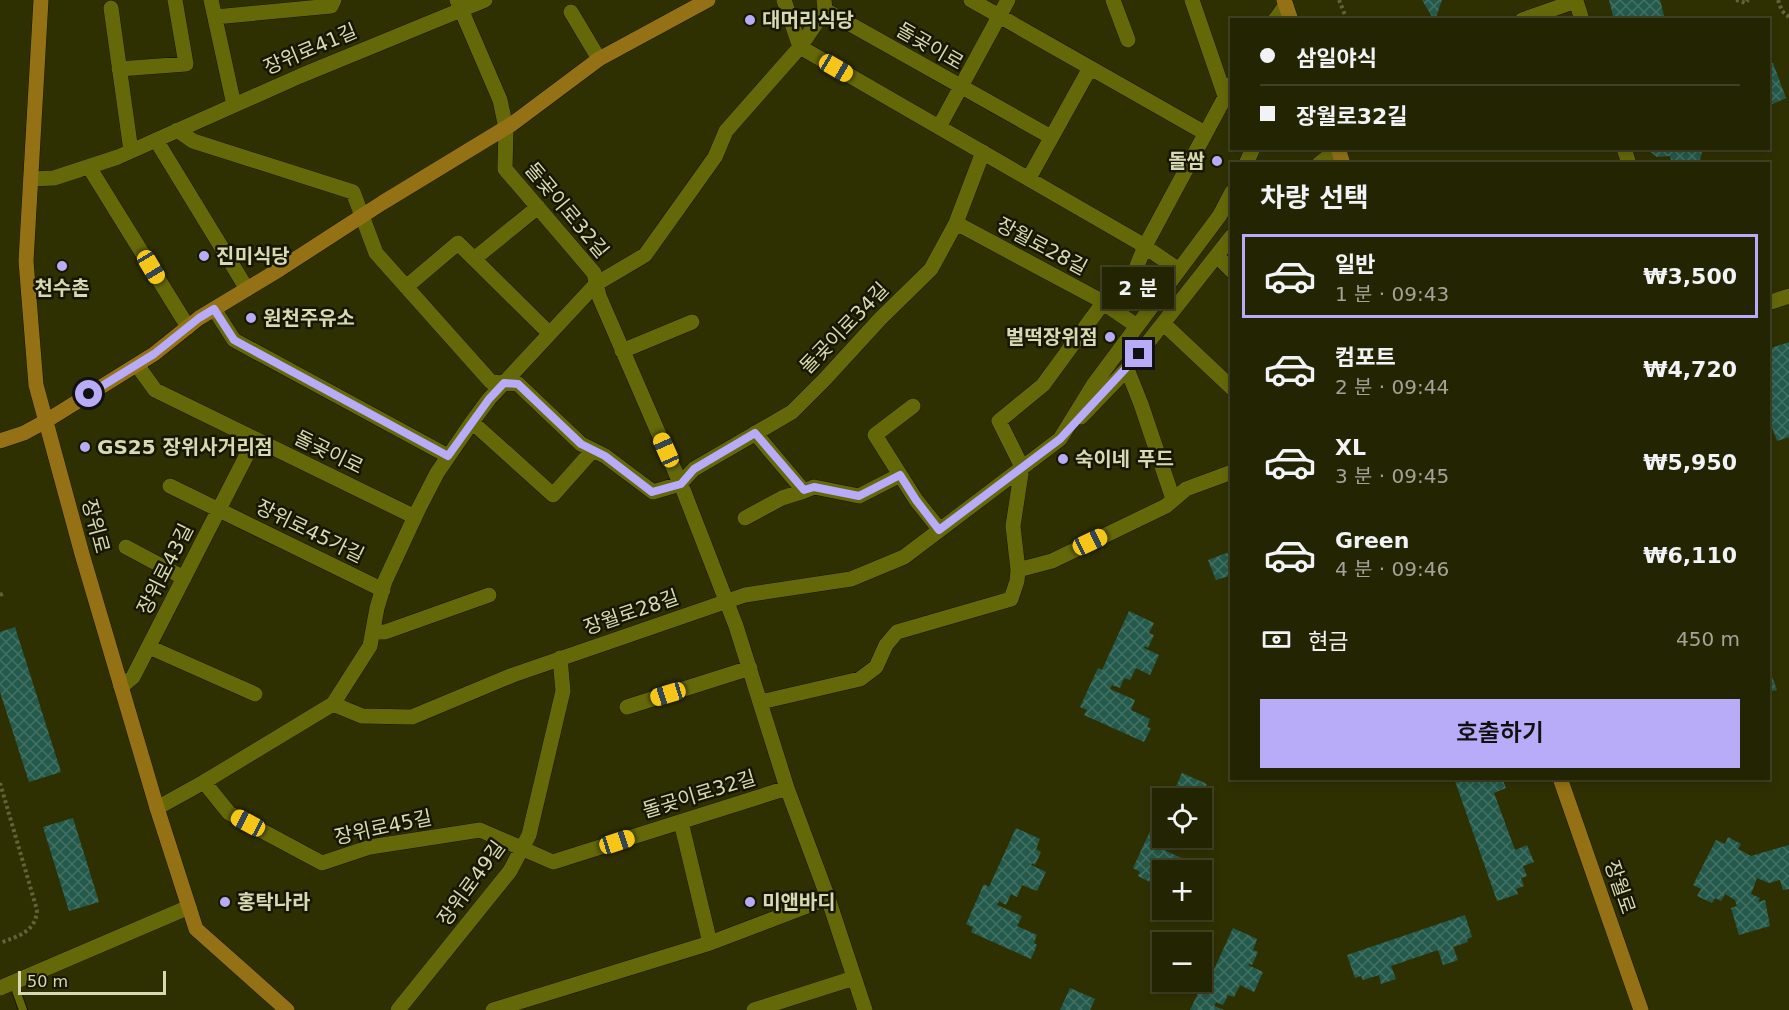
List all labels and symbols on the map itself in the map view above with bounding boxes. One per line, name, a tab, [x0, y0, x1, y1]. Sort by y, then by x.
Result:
place label: 대머리식당	[762, 8, 854, 32]
marker: 대머리식당	[743, 13, 757, 27]
street label: 돌곶이로	[892, 17, 968, 75]
street label: 장위로41길	[260, 19, 360, 79]
car	[816, 51, 856, 85]
place label: 돌쌈	[1168, 149, 1205, 173]
marker: 돌쌈	[1210, 154, 1224, 168]
street label: 돌곶이로32길	[520, 157, 614, 263]
street label: 장월로28길	[993, 212, 1091, 280]
place label: 진미식당	[216, 244, 290, 268]
car	[134, 247, 168, 287]
marker: 진미식당	[197, 249, 211, 263]
marker: 천수촌	[55, 259, 69, 273]
callout: 2 분	[1103, 267, 1175, 309]
place label: 천수촌	[34, 276, 90, 300]
street label: 돌곶이로34길	[795, 277, 893, 379]
place label: 원천주유소	[263, 306, 355, 330]
marker: 원천주유소	[244, 311, 258, 325]
place label: 벌떡장위점	[1006, 325, 1098, 349]
marker: 벌떡장위점	[1103, 330, 1117, 344]
route end	[1125, 340, 1152, 367]
route start	[75, 380, 102, 407]
street label: 돌곶이로	[291, 425, 367, 479]
car	[650, 430, 682, 470]
place label: GS25 장위사거리점	[97, 435, 273, 459]
marker: GS25 장위사거리점	[78, 440, 92, 454]
place label: 숙이네 푸드	[1075, 447, 1174, 471]
marker: 숙이네 푸드	[1056, 452, 1070, 466]
street label: 장위로45가길	[252, 494, 368, 568]
street label: 장위로	[77, 496, 115, 556]
street label: 장위로43길	[132, 519, 198, 619]
car	[1070, 526, 1110, 558]
street label: 장월로28길	[580, 585, 682, 639]
car	[648, 680, 688, 708]
street label: 돌곶이로32길	[639, 765, 759, 823]
street label: 장위로45길	[332, 805, 434, 849]
car	[228, 807, 268, 839]
car	[597, 828, 637, 856]
street label: 장위로49길	[432, 836, 510, 930]
street label: 장월로	[1600, 857, 1640, 917]
place label: 홍탁나라	[237, 890, 311, 914]
place label: 미앤바디	[762, 890, 836, 914]
marker: 홍탁나라	[218, 895, 232, 909]
marker: 미앤바디	[743, 895, 757, 909]
scale bar	[18, 968, 166, 996]

